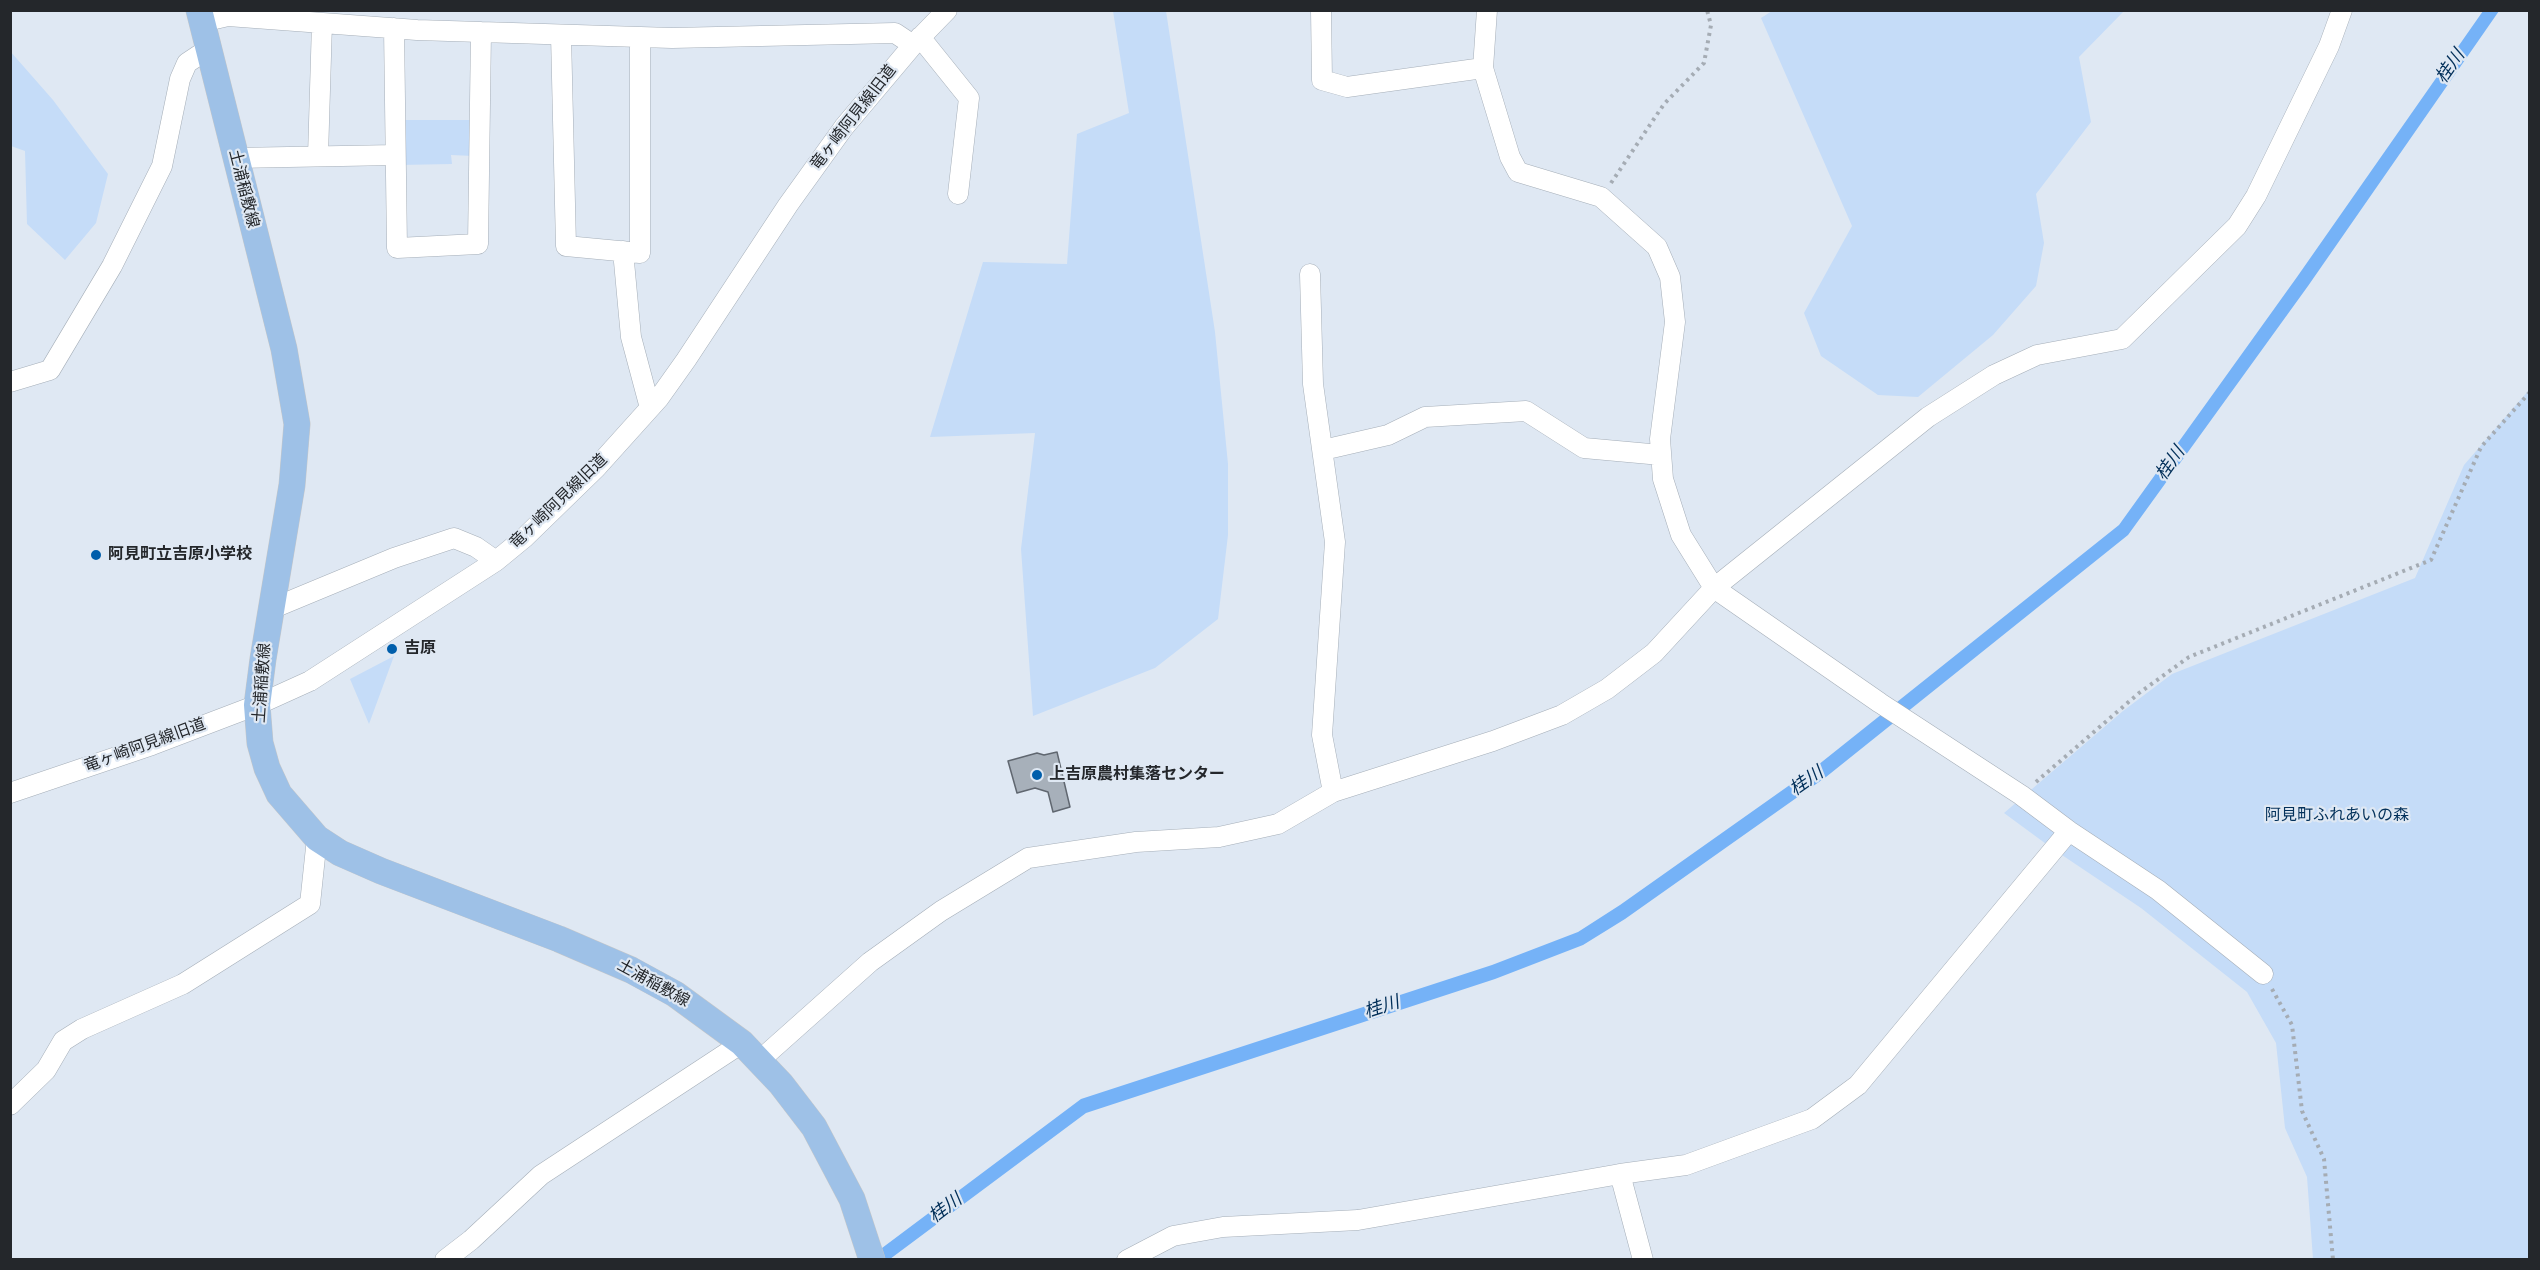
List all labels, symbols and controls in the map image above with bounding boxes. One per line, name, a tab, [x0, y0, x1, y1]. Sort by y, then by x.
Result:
water label: 桂川	[2432, 46, 2470, 88]
street label: 竜ヶ崎阿見線旧道	[807, 62, 901, 174]
street label: 土浦稲敷線	[224, 148, 262, 230]
water label: 桂川	[2152, 443, 2190, 485]
street label: 竜ヶ崎阿見線旧道	[506, 451, 612, 553]
place label: 阿見町立吉原小学校	[108, 545, 252, 565]
marker: 阿見町立吉原小学校	[89, 548, 103, 562]
place label: 吉原	[404, 639, 436, 659]
street label: 土浦稲敷線	[251, 642, 275, 724]
marker: 吉原	[385, 642, 399, 656]
street label: 竜ヶ崎阿見線旧道	[82, 715, 208, 777]
water label: 桂川	[1786, 763, 1828, 801]
place label: 上吉原農村集落センター	[1049, 765, 1225, 785]
marker: 上吉原農村集落センター	[1030, 768, 1044, 782]
park label: 阿見町ふれあいの森	[2265, 806, 2409, 826]
street label: 土浦稲敷線	[613, 956, 693, 1012]
water label: 桂川	[1362, 992, 1402, 1024]
water label: 桂川	[925, 1190, 967, 1228]

